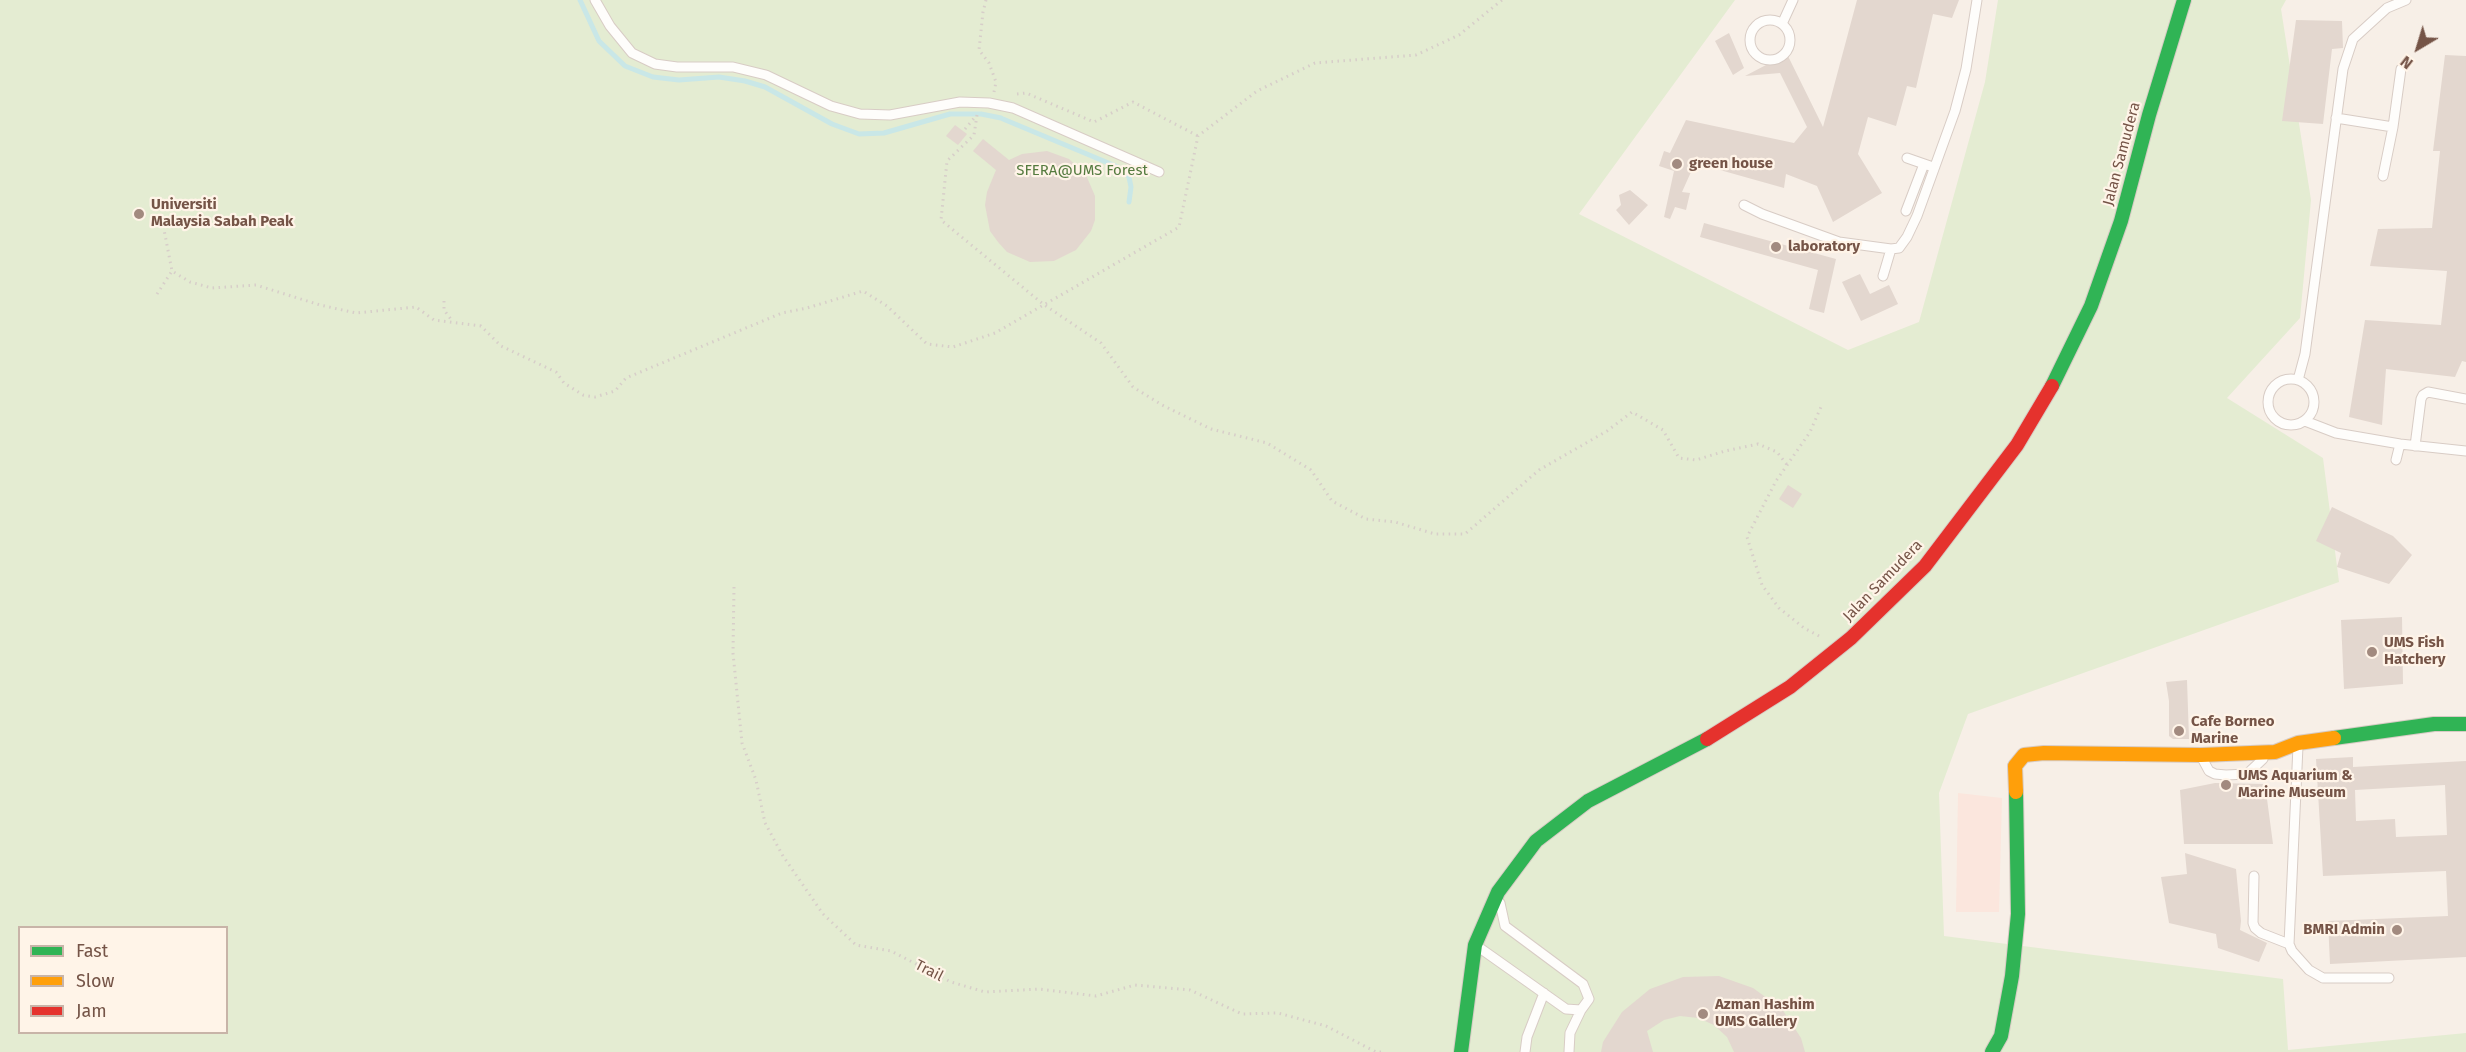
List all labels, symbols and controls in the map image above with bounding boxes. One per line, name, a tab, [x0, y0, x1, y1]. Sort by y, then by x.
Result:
north arrow	[2388, 18, 2448, 78]
text: N	[2397, 52, 2417, 73]
street label: Jalan Samudera	[2100, 100, 2144, 208]
place label: green house	[1689, 155, 1773, 173]
marker: green house	[1670, 157, 1684, 171]
park label: SFERA@UMS Forest	[1016, 162, 1148, 180]
place label: Universiti Malaysia Sabah Peak	[151, 196, 293, 231]
marker: Universiti Malaysia Sabah Peak	[132, 207, 146, 221]
place label: laboratory	[1788, 238, 1860, 256]
marker: laboratory	[1769, 240, 1783, 254]
street label: Jalan Samudera	[1840, 537, 1926, 625]
place label: UMS Fish Hatchery	[2384, 634, 2446, 669]
marker: UMS Fish Hatchery	[2365, 645, 2379, 659]
place label: Cafe Borneo Marine	[2191, 713, 2274, 748]
marker: Cafe Borneo Marine	[2172, 724, 2186, 738]
place label: UMS Aquarium & Marine Museum	[2238, 767, 2353, 802]
marker: UMS Aquarium & Marine Museum	[2219, 778, 2233, 792]
place label: BMRI Admin	[2303, 921, 2385, 939]
marker: BMRI Admin	[2390, 923, 2404, 937]
legend	[18, 926, 228, 1034]
text: Fast	[76, 940, 108, 962]
street label: Trail	[912, 956, 946, 986]
text: Slow	[76, 970, 114, 992]
place label: Azman Hashim UMS Gallery	[1715, 996, 1815, 1031]
text: Jam	[76, 1000, 107, 1022]
marker: Azman Hashim UMS Gallery	[1696, 1007, 1710, 1021]

